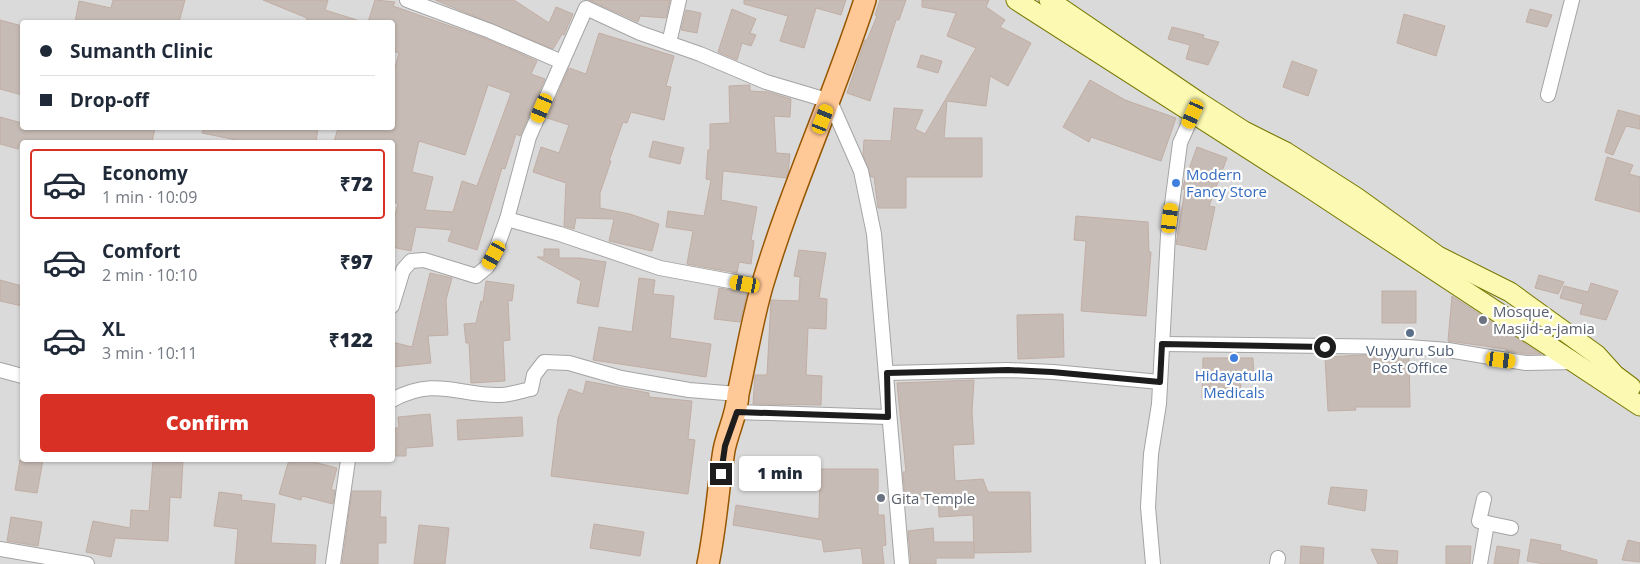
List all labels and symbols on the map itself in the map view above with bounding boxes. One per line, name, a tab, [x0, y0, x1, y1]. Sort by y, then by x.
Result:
car	[529, 91, 554, 125]
car	[1180, 97, 1205, 131]
car	[810, 102, 835, 136]
place label: Modern Fancy Store	[1186, 164, 1267, 201]
marker: Modern Fancy Store	[1170, 177, 1182, 189]
car	[1160, 202, 1179, 234]
car	[480, 238, 507, 272]
car	[728, 274, 761, 294]
place label: Mosque, Masjid-a-jamia	[1493, 301, 1595, 338]
marker: Mosque, Masjid-a-jamia	[1477, 314, 1489, 326]
marker: Vuyyuru Sub Post Office	[1404, 327, 1416, 339]
route start	[1314, 336, 1336, 358]
place label: Vuyyuru Sub Post Office	[1366, 340, 1454, 377]
car	[1485, 351, 1516, 369]
marker: Hidayatulla Medicals	[1228, 352, 1240, 364]
place label: Hidayatulla Medicals	[1195, 365, 1273, 402]
callout: 1 min	[738, 456, 821, 492]
route end	[710, 463, 732, 485]
place label: Gita Temple	[891, 488, 975, 508]
marker: Gita Temple	[875, 492, 887, 504]

